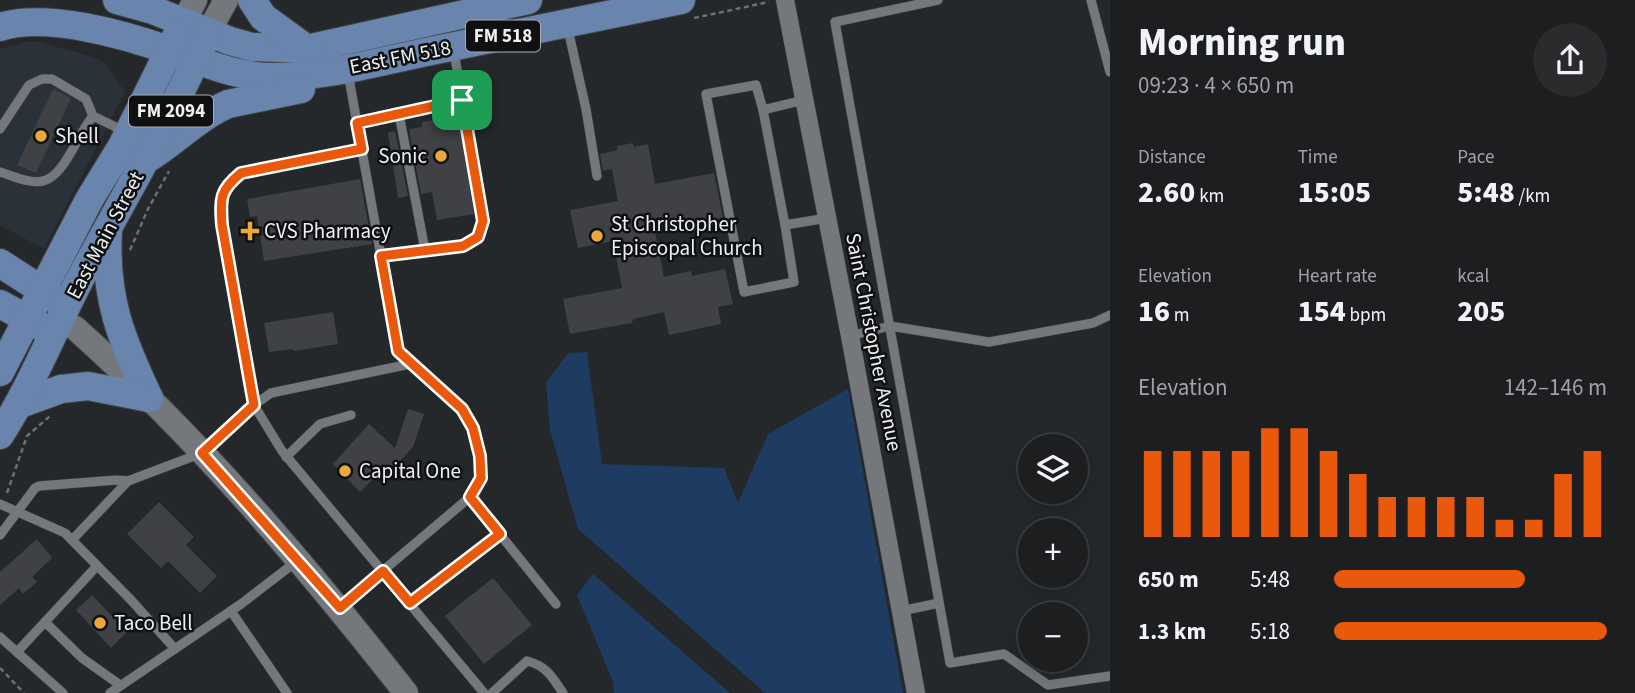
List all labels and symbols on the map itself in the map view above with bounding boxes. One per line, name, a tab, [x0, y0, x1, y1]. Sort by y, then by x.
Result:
road number: FM 518	[466, 20, 540, 52]
street label: East FM 518	[347, 32, 453, 82]
pin	[432, 70, 492, 130]
road number: FM 2094	[129, 96, 213, 127]
place label: Shell	[55, 121, 99, 151]
marker: Shell	[33, 128, 49, 144]
place label: Sonic	[378, 141, 427, 171]
marker: Sonic	[433, 148, 449, 164]
street label: East Main Street	[59, 166, 151, 304]
place label: St Christopher Episcopal Church	[611, 209, 763, 263]
place label: CVS Pharmacy	[264, 216, 391, 246]
marker: CVS Pharmacy	[242, 223, 258, 239]
marker: St Christopher Episcopal Church	[589, 228, 605, 244]
street label: Saint Christopher Avenue	[838, 230, 910, 454]
place label: Capital One	[359, 456, 461, 486]
marker: Capital One	[337, 463, 353, 479]
place label: Taco Bell	[114, 608, 193, 638]
marker: Taco Bell	[92, 615, 108, 631]

